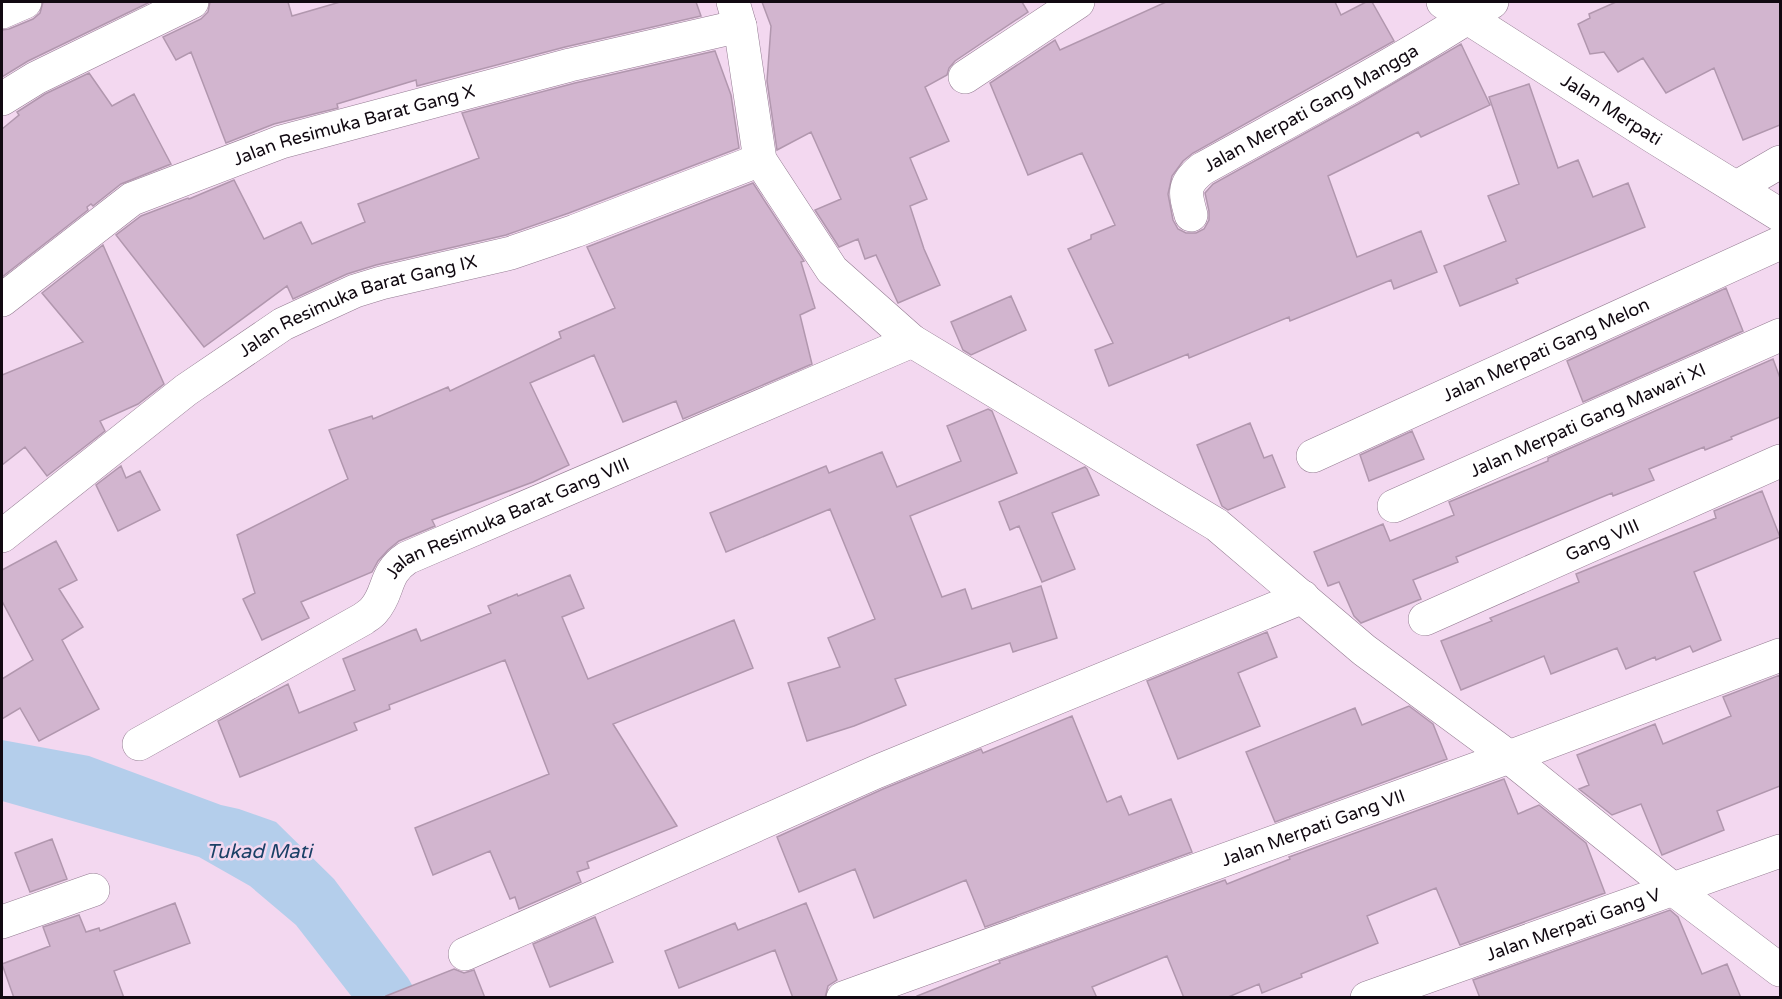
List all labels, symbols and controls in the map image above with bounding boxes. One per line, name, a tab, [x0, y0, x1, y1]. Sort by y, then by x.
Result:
street label: Jalan Merpati Gang Mangga	[1200, 39, 1422, 177]
street label: Jalan Merpati	[1557, 69, 1666, 150]
street label: Jalan Resimuka Barat Gang X	[230, 80, 477, 170]
street label: Jalan Resimuka Barat Gang IX	[235, 250, 479, 362]
street label: Jalan Merpati Gang Melon	[1439, 293, 1653, 406]
street label: Jalan Merpati Gang Mawari XI	[1466, 358, 1709, 482]
street label: Jalan Resimuka Barat Gang VIII	[380, 453, 633, 583]
street label: Gang VIII	[1562, 514, 1643, 566]
street label: Jalan Merpati Gang VII	[1218, 785, 1408, 871]
water label: Tukad Mati	[206, 840, 315, 864]
street label: Jalan Merpati Gang V	[1483, 883, 1664, 966]

